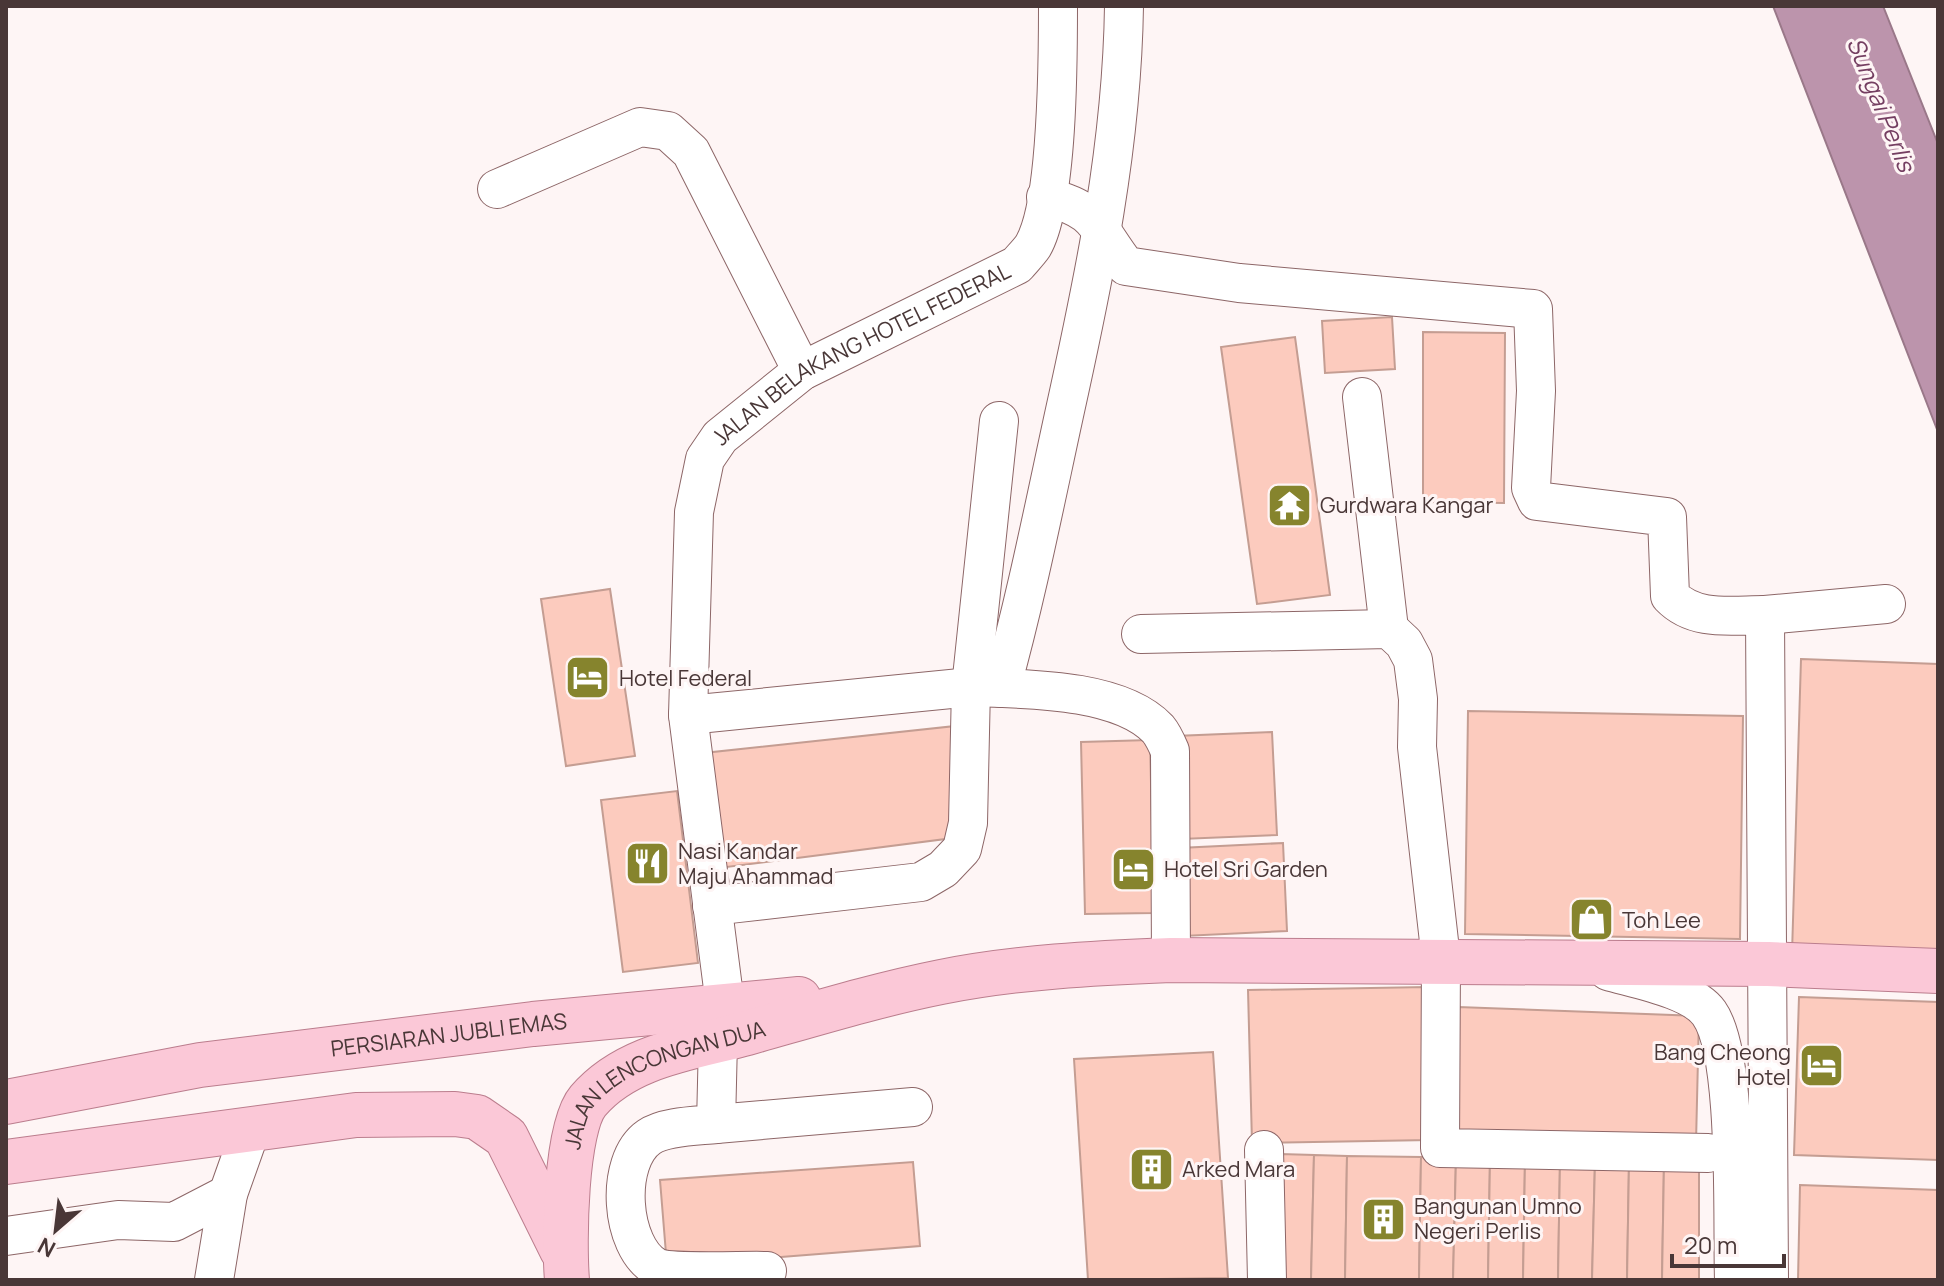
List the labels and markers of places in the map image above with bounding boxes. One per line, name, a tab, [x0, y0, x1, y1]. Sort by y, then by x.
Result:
temple icon: Gurdwara Kangar	[1265, 481, 1313, 529]
place label: Gurdwara Kangar	[1320, 490, 1493, 520]
hotel icon: Hotel Federal	[564, 654, 612, 702]
place label: Hotel Federal	[619, 663, 752, 693]
place label: Nasi Kandar Maju Ahammad	[678, 836, 833, 891]
restaurant icon: Nasi Kandar Maju Ahammad	[623, 840, 671, 888]
hotel icon: Hotel Sri Garden	[1109, 845, 1157, 893]
place label: Hotel Sri Garden	[1164, 854, 1328, 884]
shop icon: Toh Lee	[1567, 896, 1615, 944]
place label: Toh Lee	[1622, 905, 1701, 935]
place label: Bang Cheong Hotel	[1654, 1037, 1791, 1092]
hotel icon: Bang Cheong Hotel	[1798, 1041, 1846, 1089]
building icon: Arked Mara	[1127, 1145, 1175, 1193]
place label: Arked Mara	[1182, 1154, 1295, 1184]
place label: Bangunan Umno Negeri Perlis	[1414, 1191, 1582, 1246]
building icon: Bangunan Umno Negeri Perlis	[1359, 1195, 1407, 1243]

